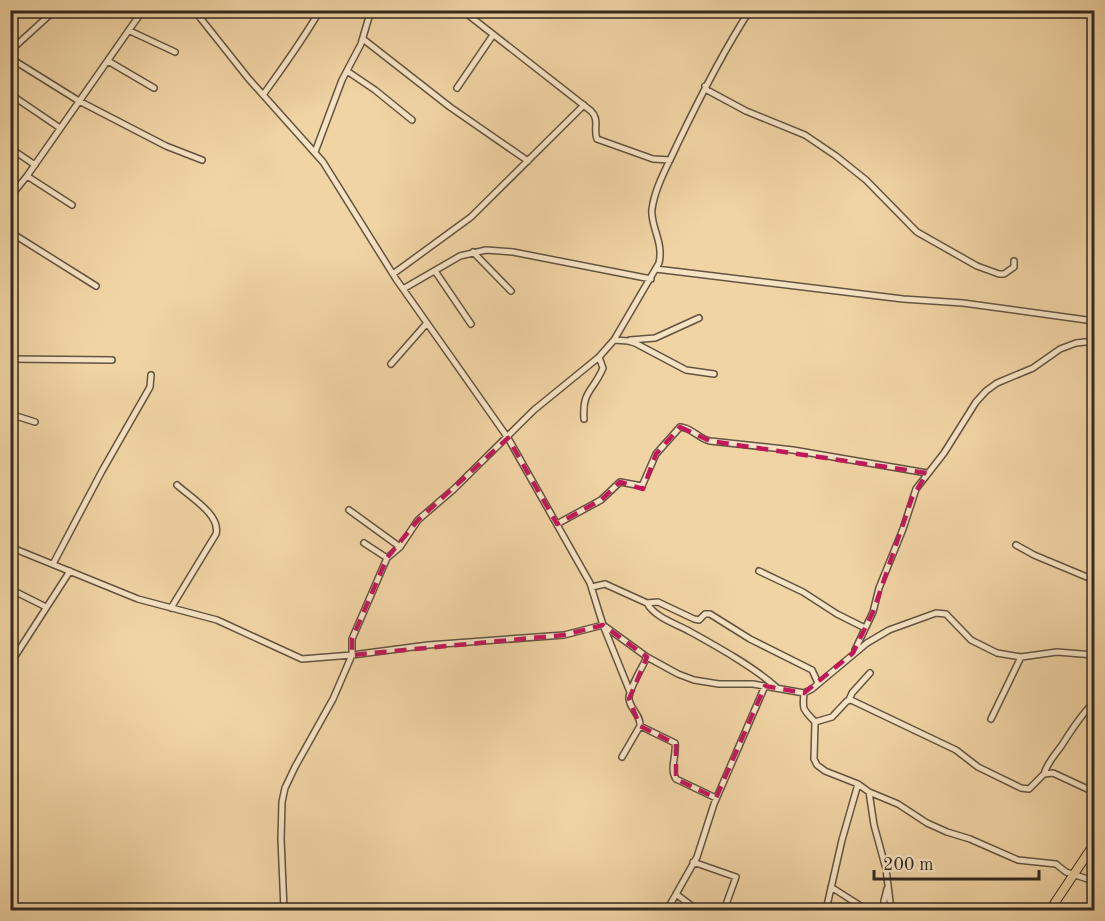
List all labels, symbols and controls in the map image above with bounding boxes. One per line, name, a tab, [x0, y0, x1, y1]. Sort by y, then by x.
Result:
scale bar	[874, 843, 1039, 881]
text: 200 m	[883, 856, 934, 874]

